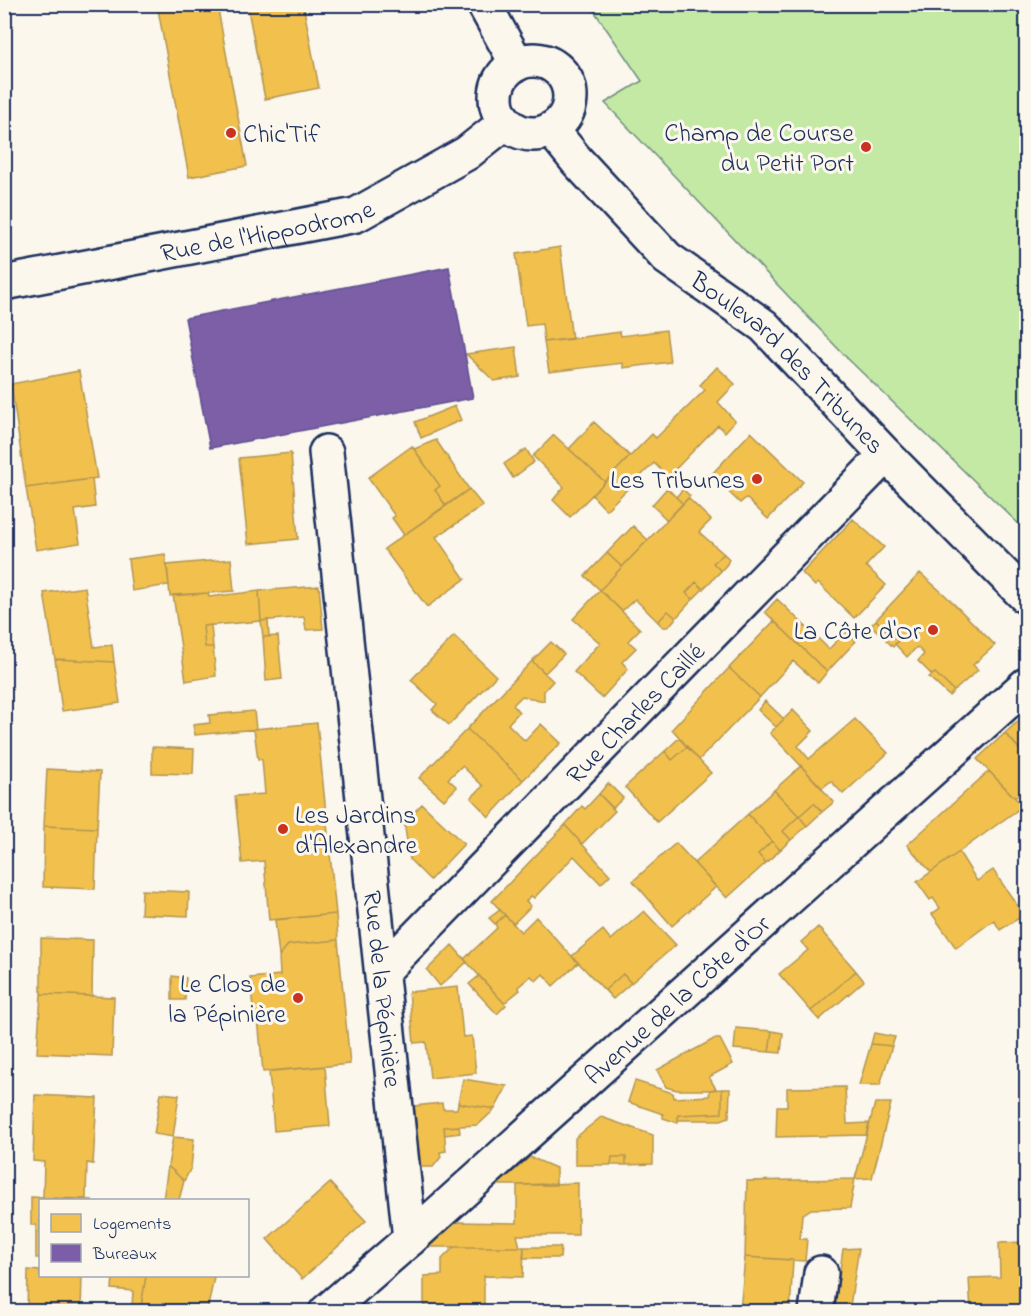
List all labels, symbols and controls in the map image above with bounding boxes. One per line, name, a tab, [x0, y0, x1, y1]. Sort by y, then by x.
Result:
place label: Champ de Course du Petit Port	[664, 116, 854, 184]
place label: Chic'Tif	[243, 117, 321, 155]
marker: Chic'Tif	[224, 126, 238, 140]
marker: Champ de Course du Petit Port	[859, 140, 873, 154]
street label: Rue de l'Hippodrome	[158, 192, 383, 274]
street label: Boulevard des Tribunes	[681, 263, 892, 464]
place label: Les Tribunes	[610, 463, 745, 501]
marker: Les Tribunes	[750, 472, 764, 486]
place label: La Côte d'Or	[794, 614, 922, 652]
marker: La Côte d'Or	[926, 623, 940, 637]
street label: Rue Charles Caillé	[559, 635, 715, 794]
place label: Les Jardins d'Alexandre	[295, 798, 418, 866]
marker: Les Jardins d'Alexandre	[276, 822, 290, 836]
street label: Rue de la Pépinière	[351, 889, 410, 1090]
street label: Avenue de la Côte d'Or	[577, 907, 781, 1095]
place label: Le Clos de la Pépinière	[168, 967, 286, 1035]
marker: Le Clos de la Pépinière	[291, 991, 305, 1005]
legend	[39, 1199, 249, 1277]
text: Logements	[93, 1212, 171, 1239]
text: Bureaux	[92, 1242, 157, 1268]

